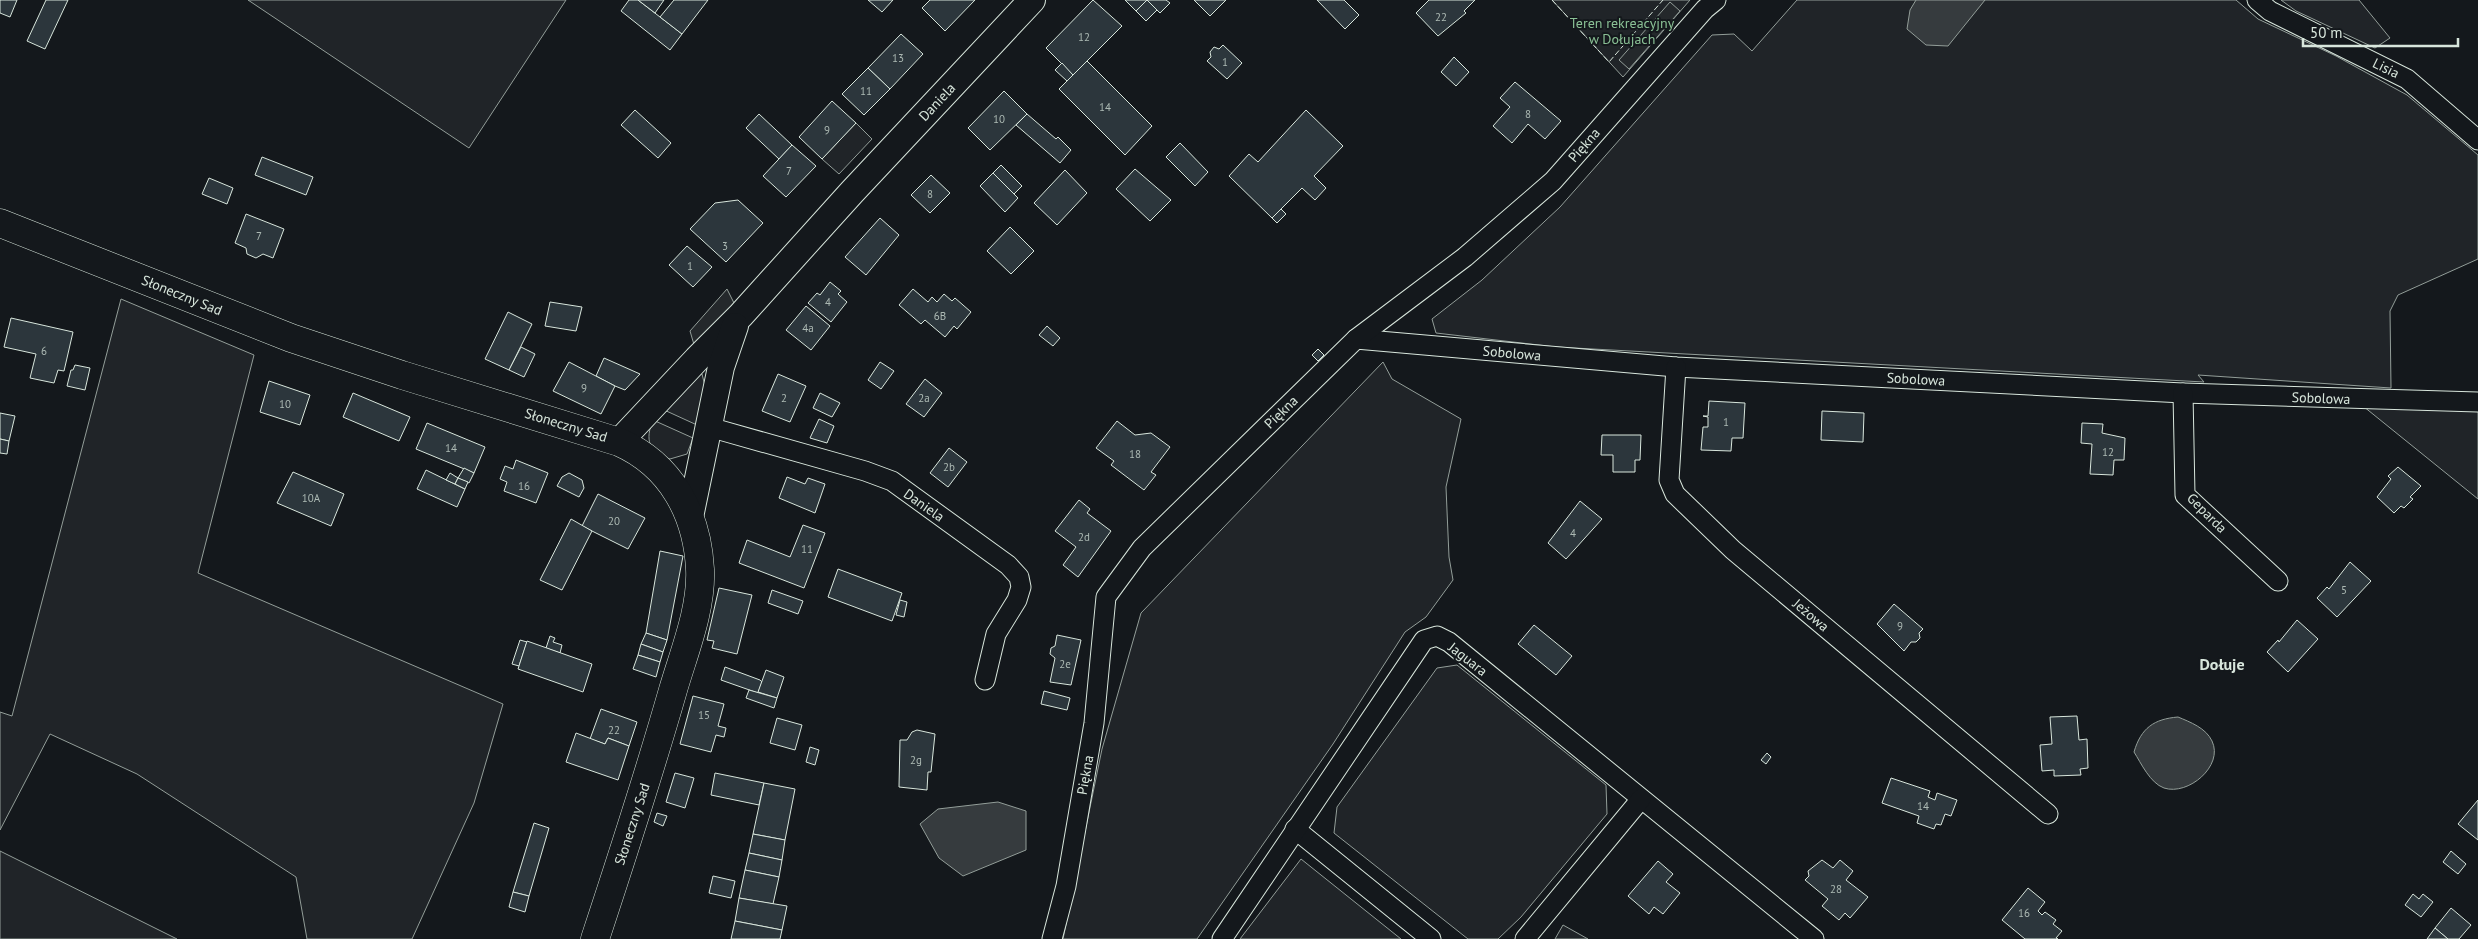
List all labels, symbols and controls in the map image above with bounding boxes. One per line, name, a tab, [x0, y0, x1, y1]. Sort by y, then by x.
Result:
house number: 22	[1435, 10, 1447, 24]
park label: Teren rekreacyjny w Dołujach	[1570, 14, 1675, 48]
scale bar	[2303, 15, 2458, 47]
text: 50 m	[2310, 23, 2343, 42]
house number: 12	[1078, 30, 1090, 44]
house number: 13	[892, 51, 904, 65]
street label: Lisia	[2370, 54, 2402, 82]
house number: 1	[1222, 55, 1228, 69]
street label: Daniela	[915, 79, 959, 125]
house number: 11	[860, 84, 872, 98]
house number: 14	[1099, 100, 1111, 114]
house number: 8	[1525, 107, 1531, 121]
house number: 10	[993, 112, 1005, 126]
house number: 9	[824, 123, 830, 137]
street label: Piękna	[1564, 124, 1604, 166]
house number: 7	[786, 164, 792, 178]
house number: 8	[927, 187, 933, 201]
house number: 7	[256, 229, 262, 243]
house number: 3	[722, 239, 728, 253]
house number: 1	[687, 259, 693, 273]
street label: Słoneczny Sad	[139, 271, 225, 319]
house number: 4	[825, 295, 831, 309]
house number: 6B	[934, 309, 946, 323]
house number: 4a	[802, 321, 814, 335]
street label: Sobolowa	[1482, 341, 1542, 365]
house number: 6	[41, 344, 47, 358]
street label: Sobolowa	[1886, 368, 1946, 390]
house number: 9	[581, 381, 587, 395]
street label: Sobolowa	[2291, 388, 2351, 408]
house number: 2	[781, 391, 787, 405]
house number: 2a	[918, 391, 930, 405]
street label: Piękna	[1260, 392, 1302, 432]
house number: 10	[279, 397, 291, 411]
street label: Słoneczny Sad	[523, 404, 609, 446]
house number: 1	[1723, 415, 1729, 429]
house number: 14	[445, 441, 457, 455]
house number: 12	[2102, 445, 2114, 459]
house number: 18	[1129, 447, 1141, 461]
house number: 2b	[943, 460, 955, 474]
house number: 16	[518, 479, 530, 493]
street label: Daniela	[900, 485, 948, 525]
street label: Geparda	[2183, 489, 2231, 537]
house number: 10A	[302, 491, 321, 505]
house number: 20	[608, 514, 620, 528]
house number: 4	[1570, 526, 1576, 540]
house number: 2d	[1078, 530, 1090, 544]
house number: 11	[801, 542, 813, 556]
house number: 5	[2341, 583, 2347, 597]
street label: Jeżowa	[1788, 594, 1833, 635]
house number: 9	[1897, 619, 1903, 633]
street label: Jaguara	[1444, 638, 1491, 680]
district label: Dołuje	[2199, 654, 2245, 674]
house number: 2e	[1059, 657, 1071, 671]
house number: 15	[698, 708, 710, 722]
house number: 22	[608, 723, 620, 737]
house number: 2g	[910, 753, 922, 767]
street label: Piękna	[1073, 754, 1097, 796]
street label: Słoneczny Sad	[610, 781, 654, 867]
house number: 14	[1917, 799, 1929, 813]
house number: 28	[1830, 882, 1842, 896]
house number: 16	[2018, 906, 2030, 920]

